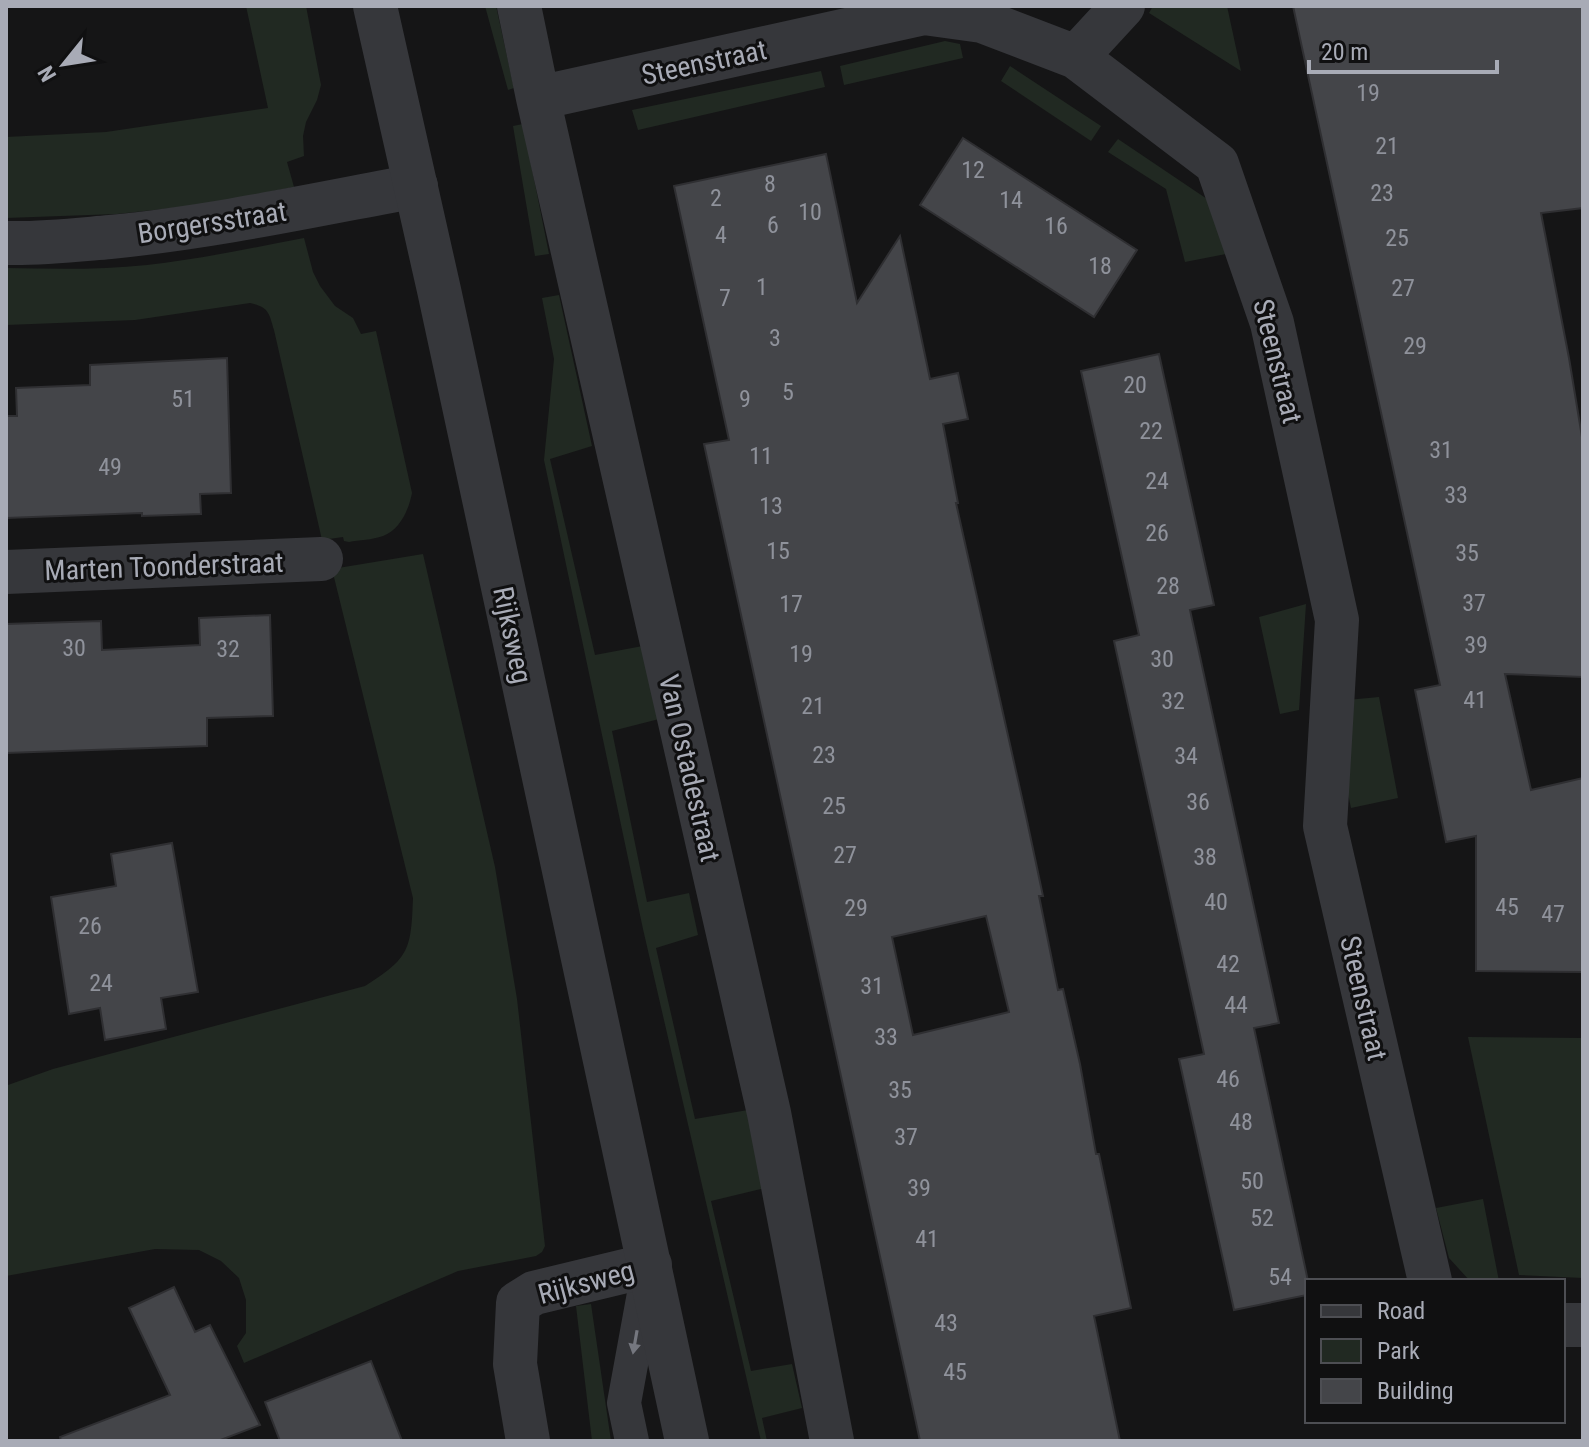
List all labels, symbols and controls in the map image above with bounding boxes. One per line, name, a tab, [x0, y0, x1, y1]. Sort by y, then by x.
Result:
north arrow	[24, 24, 104, 104]
scale bar	[1309, 24, 1497, 74]
street label: Steenstraat	[639, 33, 770, 92]
text: 20 m	[1321, 38, 1368, 66]
text: N	[33, 62, 61, 86]
house number: 19	[1356, 79, 1380, 107]
house number: 21	[1375, 132, 1399, 160]
house number: 12	[961, 156, 985, 184]
house number: 8	[764, 170, 776, 198]
house number: 23	[1370, 179, 1394, 207]
house number: 2	[710, 184, 722, 212]
house number: 14	[999, 186, 1023, 214]
street label: Borgersstraat	[135, 194, 289, 251]
house number: 10	[798, 198, 822, 226]
house number: 6	[767, 211, 779, 239]
house number: 16	[1044, 212, 1068, 240]
house number: 4	[715, 221, 727, 249]
house number: 25	[1385, 224, 1409, 252]
house number: 18	[1088, 252, 1112, 280]
house number: 1	[756, 273, 768, 301]
house number: 27	[1391, 274, 1415, 302]
house number: 7	[719, 284, 731, 312]
street label: Steenstraat	[1246, 296, 1309, 427]
house number: 3	[769, 324, 781, 352]
house number: 29	[1403, 332, 1427, 360]
house number: 20	[1123, 371, 1147, 399]
house number: 5	[782, 378, 794, 406]
house number: 51	[171, 385, 195, 413]
house number: 9	[739, 385, 751, 413]
house number: 22	[1139, 417, 1163, 445]
house number: 31	[1429, 436, 1453, 464]
house number: 11	[749, 442, 773, 470]
house number: 49	[98, 453, 122, 481]
house number: 24	[1145, 467, 1169, 495]
house number: 33	[1444, 481, 1468, 509]
house number: 13	[759, 492, 783, 520]
house number: 26	[1145, 519, 1169, 547]
house number: 15	[766, 537, 790, 565]
house number: 35	[1455, 539, 1479, 567]
street label: Marten Toonderstraat	[44, 546, 284, 587]
house number: 28	[1156, 572, 1180, 600]
street label: Rijksweg	[486, 584, 539, 687]
house number: 37	[1462, 589, 1486, 617]
house number: 17	[779, 590, 803, 618]
house number: 39	[1464, 631, 1488, 659]
house number: 30	[62, 634, 86, 662]
house number: 32	[216, 635, 240, 663]
house number: 19	[789, 640, 813, 668]
house number: 30	[1150, 645, 1174, 673]
street label: Van Ostadestraat	[652, 671, 727, 865]
house number: 41	[1463, 686, 1487, 714]
house number: 32	[1161, 687, 1185, 715]
house number: 21	[801, 692, 825, 720]
house number: 23	[812, 741, 836, 769]
house number: 34	[1174, 742, 1198, 770]
house number: 36	[1186, 788, 1210, 816]
house number: 25	[822, 792, 846, 820]
house number: 27	[833, 841, 857, 869]
house number: 38	[1193, 843, 1217, 871]
house number: 40	[1204, 888, 1228, 916]
house number: 45	[1495, 893, 1519, 921]
house number: 29	[844, 894, 868, 922]
house number: 47	[1541, 900, 1565, 928]
house number: 26	[78, 912, 102, 940]
street label: Steenstraat	[1333, 933, 1394, 1064]
house number: 42	[1216, 950, 1240, 978]
house number: 24	[89, 969, 113, 997]
house number: 31	[860, 972, 884, 1000]
house number: 44	[1224, 991, 1248, 1019]
house number: 33	[874, 1023, 898, 1051]
house number: 46	[1216, 1065, 1240, 1093]
house number: 35	[888, 1076, 912, 1104]
house number: 48	[1229, 1108, 1253, 1136]
house number: 37	[894, 1123, 918, 1151]
house number: 50	[1240, 1167, 1264, 1195]
house number: 39	[907, 1174, 931, 1202]
house number: 52	[1250, 1204, 1274, 1232]
house number: 41	[915, 1225, 939, 1253]
street label: Rijksweg	[534, 1254, 638, 1311]
house number: 54	[1268, 1263, 1292, 1291]
legend	[1305, 1279, 1565, 1423]
text: Road	[1377, 1297, 1425, 1325]
house number: 43	[934, 1309, 958, 1337]
one-way arrow	[629, 1330, 641, 1355]
text: Park	[1377, 1337, 1420, 1365]
house number: 45	[943, 1358, 967, 1386]
text: Building	[1377, 1377, 1454, 1405]

